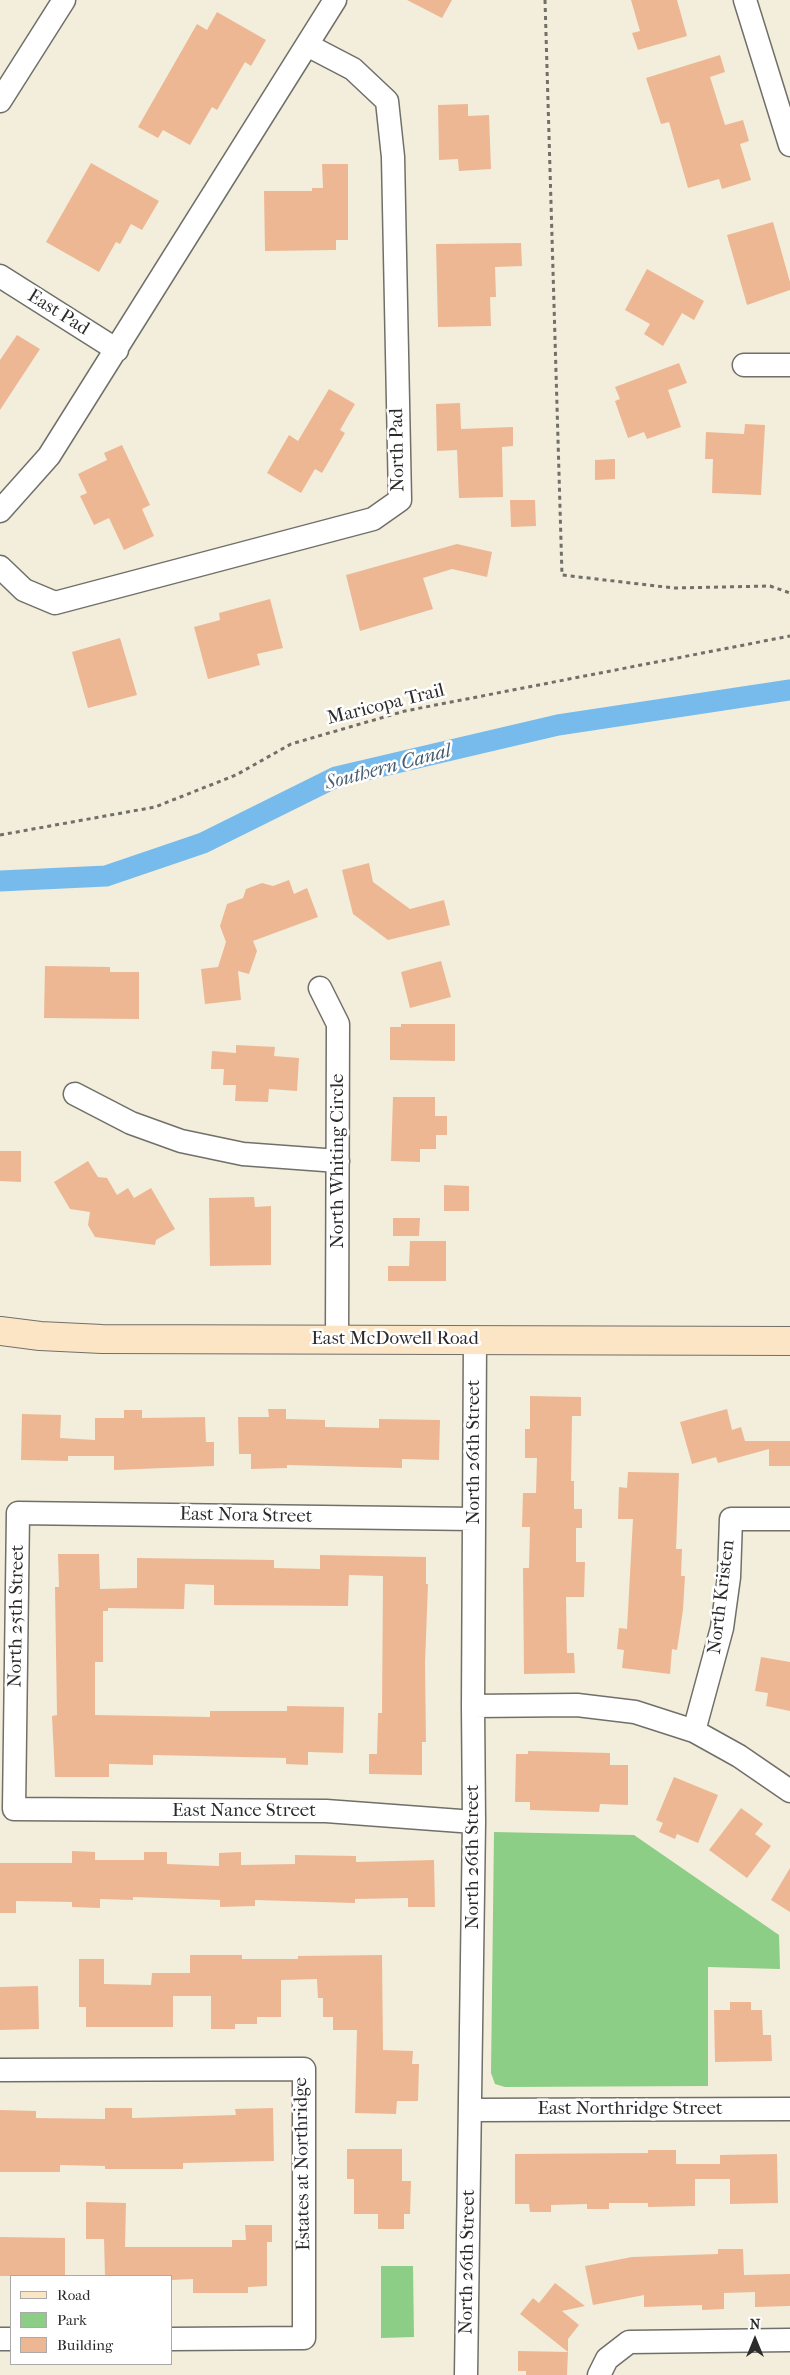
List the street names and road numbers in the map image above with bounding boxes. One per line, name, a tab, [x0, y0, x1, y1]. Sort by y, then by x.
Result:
street label: East Pad	[23, 285, 93, 341]
street label: North Pad	[386, 408, 410, 492]
street label: Maricopa Trail	[325, 679, 447, 731]
street label: North Whiting Circle	[327, 1074, 349, 1248]
street label: East McDowell Road	[311, 1328, 479, 1350]
street label: North 26th Street	[463, 1379, 485, 1525]
street label: East Nora Street	[179, 1503, 313, 1529]
street label: North Kristen	[704, 1539, 740, 1655]
street label: North 25th Street	[4, 1544, 30, 1688]
street label: North 26th Street	[462, 1784, 484, 1930]
street label: East Nance Street	[172, 1800, 316, 1822]
street label: Estates at Northridge	[290, 2077, 316, 2251]
street label: East Northridge Street	[537, 2098, 723, 2120]
street label: North 26th Street	[455, 2189, 481, 2335]

